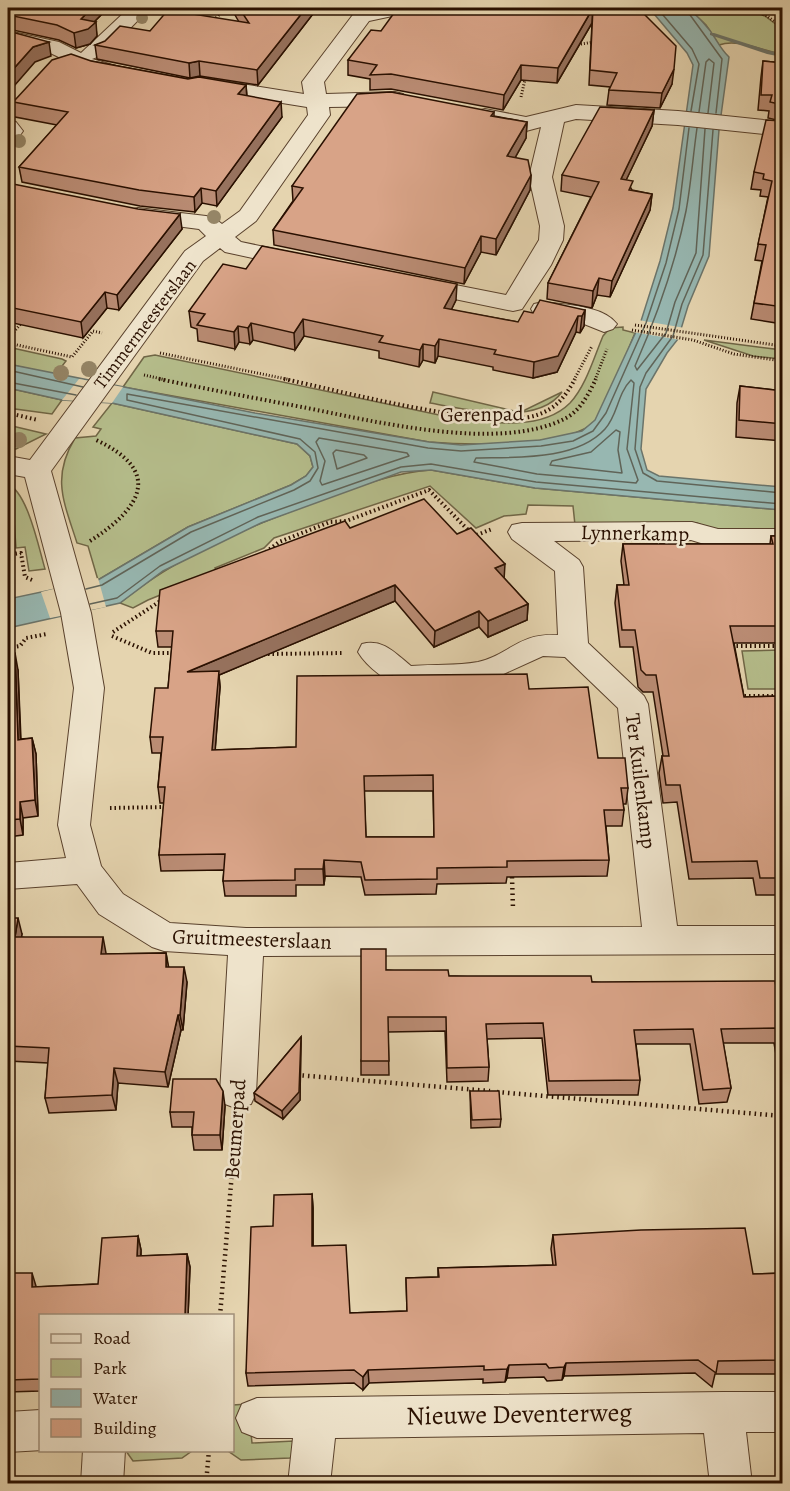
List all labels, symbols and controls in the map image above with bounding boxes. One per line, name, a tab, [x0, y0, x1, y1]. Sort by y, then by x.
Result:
street label: Timmermeesterslaan	[88, 254, 202, 394]
street label: Gerenpad	[440, 399, 525, 429]
street label: Lynnerkamp	[580, 518, 690, 548]
street label: Ter Kuilenkamp	[619, 712, 663, 850]
street label: Gruitmeesterslaan	[172, 922, 332, 956]
street label: Beumerpad	[218, 1077, 253, 1180]
legend	[39, 1314, 234, 1452]
text: Road	[93, 1326, 131, 1350]
text: Park	[93, 1356, 127, 1380]
text: Water	[92, 1386, 138, 1410]
street label: Nieuwe Deventerweg	[406, 1395, 632, 1433]
text: Building	[93, 1416, 157, 1440]

